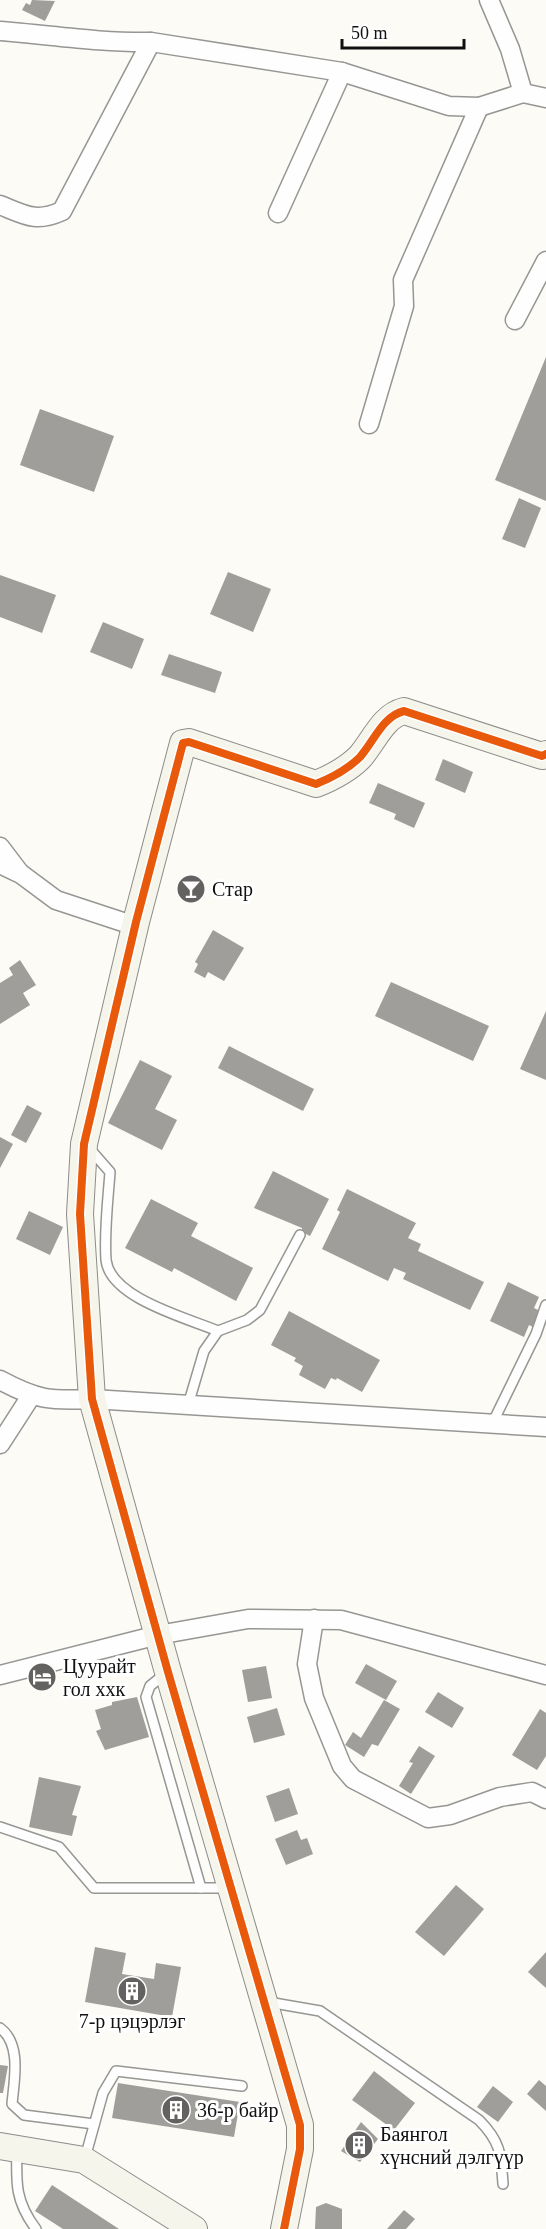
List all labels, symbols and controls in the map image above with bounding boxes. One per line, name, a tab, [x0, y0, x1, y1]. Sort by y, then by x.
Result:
scale bar	[342, 12, 464, 50]
text: 50 m	[351, 23, 388, 43]
bar icon: Стар	[175, 873, 207, 905]
place label: Стар	[212, 878, 253, 901]
place label: Цуурайт гол ххк	[63, 1655, 136, 1700]
hotel icon: Цуурайт гол ххк	[26, 1661, 58, 1693]
building icon: 7-р цэцэрлэг	[116, 1975, 148, 2007]
place label: 7-р цэцэрлэг	[79, 2010, 185, 2033]
building icon: 36-р байр	[160, 2094, 192, 2126]
place label: 36-р байр	[197, 2099, 278, 2122]
place label: Баянгол хүнсний дэлгүүр	[380, 2123, 524, 2169]
building icon: Баянгол хүнсний дэлгүүр	[343, 2129, 375, 2161]

